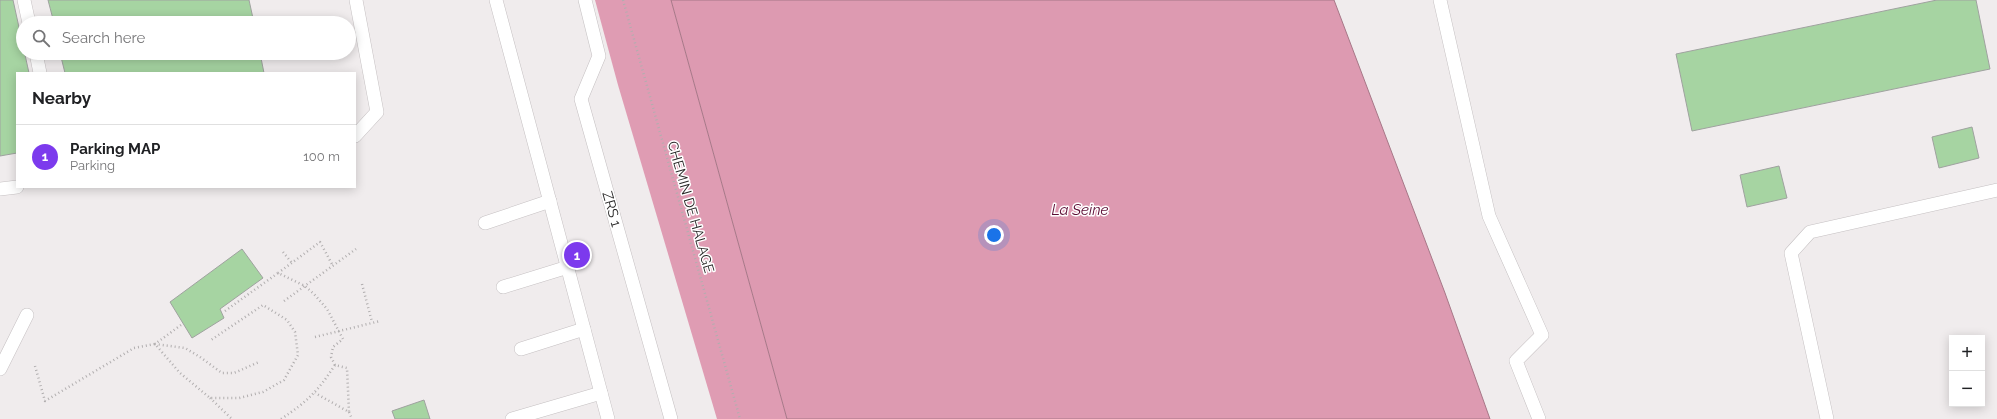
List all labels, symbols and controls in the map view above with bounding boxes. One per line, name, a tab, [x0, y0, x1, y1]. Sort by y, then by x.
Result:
search box	[16, 16, 356, 60]
icon: search	[30, 27, 52, 49]
text: Search here	[62, 29, 145, 47]
text: Nearby	[32, 88, 91, 108]
street label: CHEMIN DE HALAGE	[665, 139, 717, 275]
text: Parking MAP	[70, 140, 160, 158]
text: 1	[42, 149, 48, 164]
text: 100 m	[303, 149, 340, 164]
text: Parking	[70, 158, 115, 173]
street label: ZRS 1	[599, 189, 625, 229]
water label: La Seine	[1051, 201, 1109, 219]
your location	[984, 225, 1004, 245]
pin: 1	[564, 240, 590, 270]
map controls	[1949, 335, 1985, 407]
button: +	[1949, 335, 1985, 371]
button: −	[1949, 371, 1985, 407]

